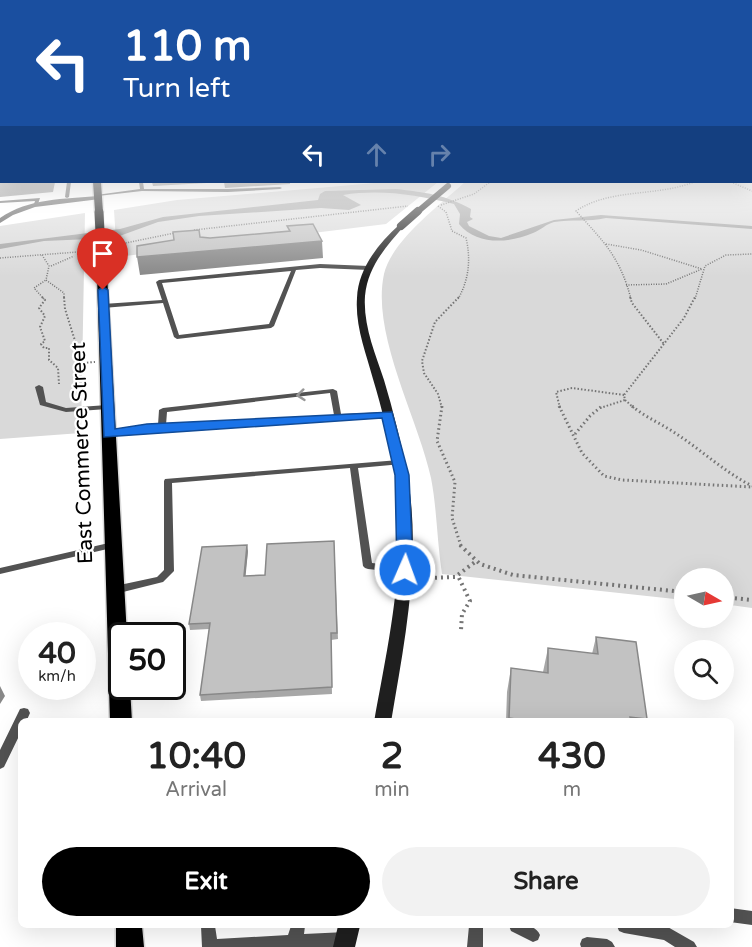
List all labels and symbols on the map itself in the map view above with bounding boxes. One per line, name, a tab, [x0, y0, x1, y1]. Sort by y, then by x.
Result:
pin	[77, 228, 128, 290]
street label: East Commerce Street	[66, 342, 98, 564]
one-way arrow	[296, 388, 305, 401]
position arrow	[373, 538, 437, 602]
north arrow	[674, 568, 734, 628]
speed limit sign: 50	[108, 622, 186, 700]

